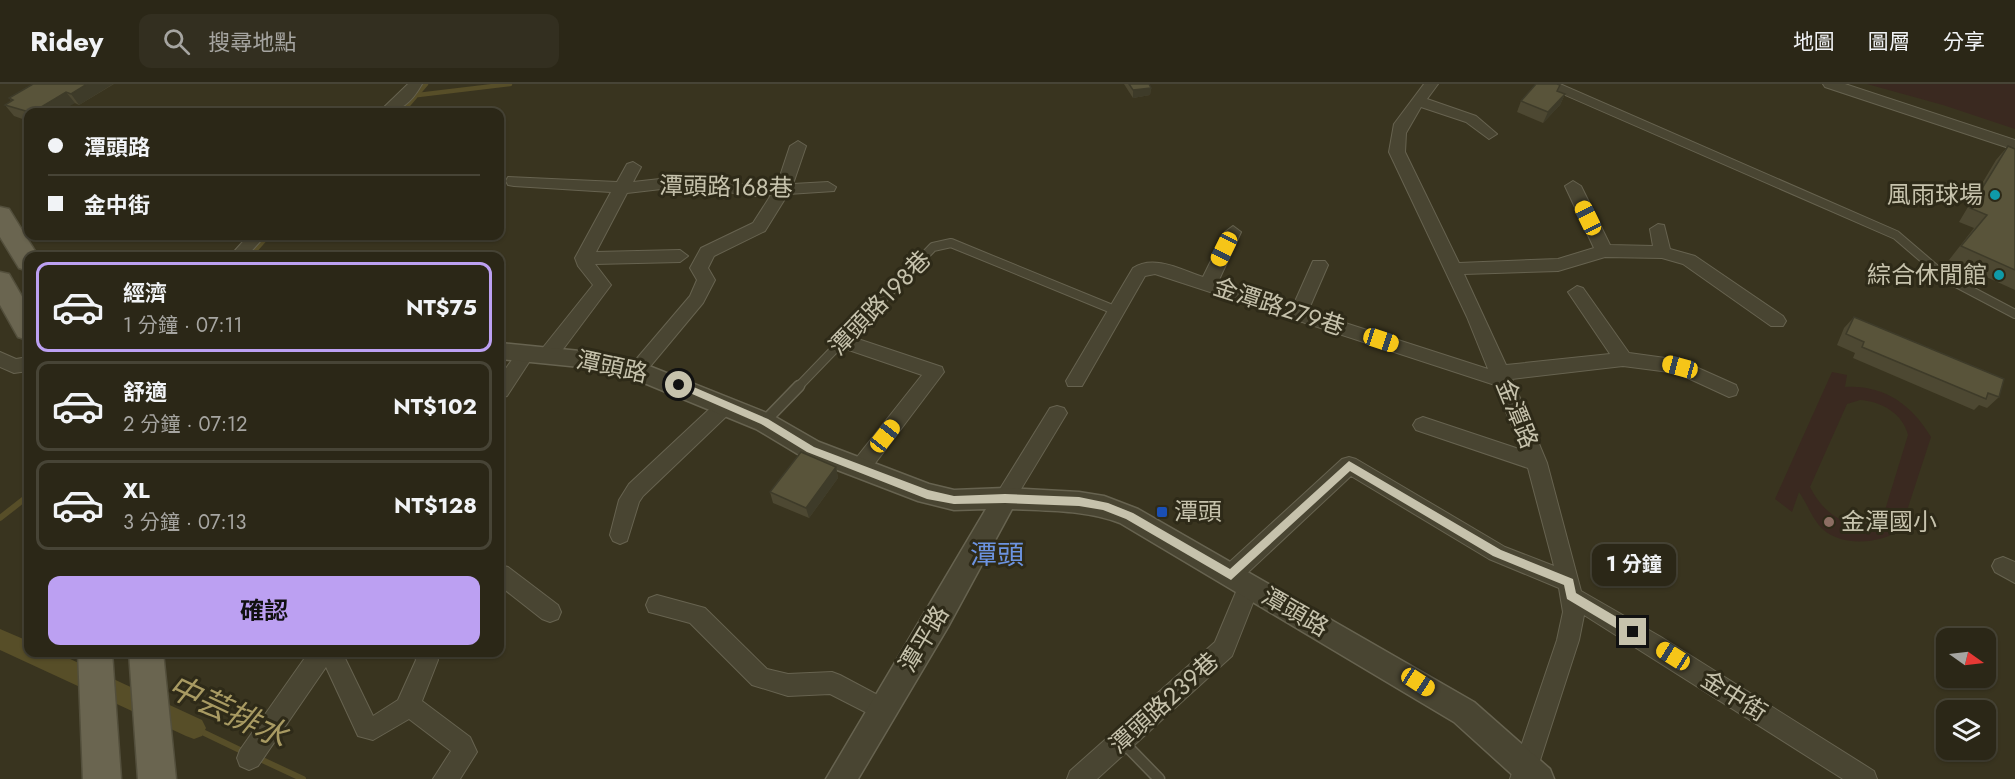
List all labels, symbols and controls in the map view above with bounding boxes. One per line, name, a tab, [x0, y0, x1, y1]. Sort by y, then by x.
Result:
search box	[139, 14, 559, 68]
text: Ridey	[30, 21, 103, 62]
icon: search	[160, 25, 193, 58]
text: 搜尋地點	[208, 26, 296, 58]
text: 地圖	[1793, 27, 1835, 57]
text: 圖層	[1868, 27, 1910, 57]
text: 分享	[1943, 27, 1985, 57]
text: 潭頭路	[84, 131, 150, 163]
street label: 潭頭路168巷	[659, 168, 793, 205]
place label: 風雨球場	[1887, 177, 1983, 212]
marker: 風雨球場	[1988, 188, 2002, 202]
text: 金中街	[84, 189, 150, 221]
car	[1572, 198, 1604, 238]
car	[1208, 229, 1240, 269]
street label: 潭頭路198巷	[821, 242, 939, 363]
place label: 綜合休閒館	[1867, 257, 1987, 292]
marker: 綜合休閒館	[1992, 268, 2006, 282]
street label: 金潭路279巷	[1209, 269, 1349, 344]
text: 經濟	[123, 277, 167, 309]
icon: car	[51, 280, 105, 334]
text: NT$75	[406, 291, 477, 323]
text: 1 分鐘 · 07:11	[123, 311, 243, 340]
car	[1361, 326, 1401, 354]
street label: 潭頭路	[573, 342, 651, 391]
car	[1660, 354, 1700, 380]
route start	[665, 371, 692, 398]
street label: 金潭路	[1488, 374, 1547, 454]
text: 舒適	[123, 376, 167, 408]
icon: car	[51, 379, 105, 433]
text: NT$102	[393, 390, 477, 422]
text: 2 分鐘 · 07:12	[123, 410, 247, 439]
car	[867, 416, 903, 456]
text: XL	[123, 474, 150, 506]
icon: car	[51, 478, 105, 532]
text: NT$128	[394, 489, 477, 521]
place label: 潭頭	[1174, 494, 1222, 529]
place label: 金潭國小	[1841, 504, 1937, 539]
marker: 潭頭	[1155, 505, 1169, 519]
text: 3 分鐘 · 07:13	[123, 508, 246, 537]
marker: 金潭國小	[1822, 515, 1836, 529]
district label: 潭頭	[970, 535, 1024, 574]
callout: 1 分鐘	[1591, 545, 1675, 587]
text: 1 分鐘	[1606, 550, 1662, 579]
button: 確認	[48, 576, 480, 645]
street label: 潭頭路	[1255, 578, 1335, 645]
street label: 潭平路	[890, 599, 957, 679]
route end	[1619, 618, 1646, 645]
north arrow	[1936, 628, 1996, 688]
map controls	[1936, 628, 1996, 760]
car	[1653, 639, 1693, 673]
street label: 潭頭路239巷	[1101, 644, 1226, 761]
street label: 金中街	[1694, 662, 1774, 729]
water label: 中芸排水	[160, 663, 298, 760]
car	[1398, 665, 1438, 699]
button: layers	[1936, 700, 1996, 760]

